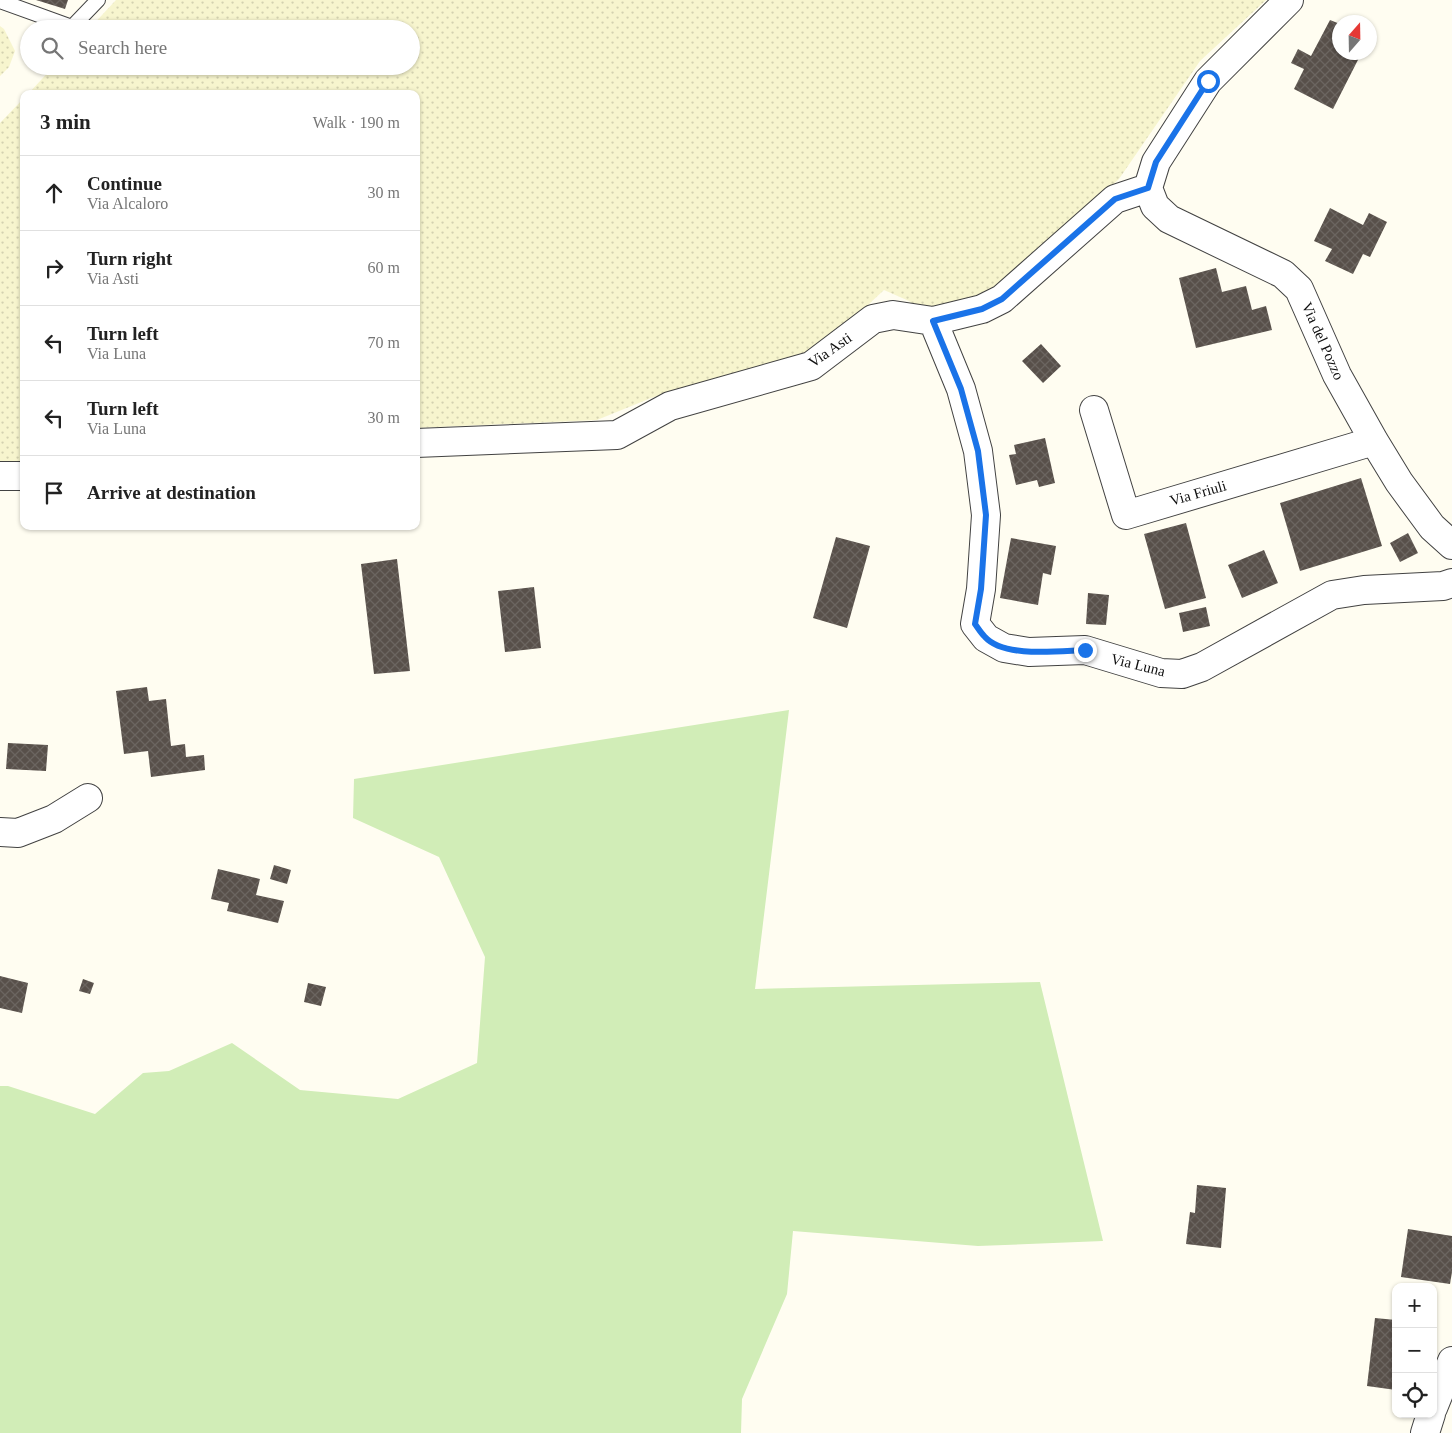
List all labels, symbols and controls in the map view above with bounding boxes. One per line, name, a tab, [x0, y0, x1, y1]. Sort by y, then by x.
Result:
north arrow	[1332, 15, 1377, 60]
search box	[20, 20, 420, 75]
icon: search	[38, 34, 66, 62]
text: Search here	[78, 37, 167, 58]
route start	[1197, 70, 1220, 93]
text: 3 min	[40, 110, 91, 134]
text: Walk · 190 m	[313, 114, 400, 131]
text: Continue	[87, 173, 162, 194]
icon: ahead	[40, 179, 68, 207]
text: 30 m	[368, 184, 400, 201]
text: Via Alcaloro	[87, 195, 168, 212]
text: Turn right	[87, 248, 172, 269]
icon: right	[40, 254, 68, 282]
text: 60 m	[368, 259, 400, 276]
text: Via Asti	[87, 270, 139, 287]
street label: Via del Pozzo	[1299, 300, 1347, 382]
text: Turn left	[87, 323, 159, 344]
icon: left	[40, 329, 68, 357]
street label: Via Asti	[805, 329, 855, 371]
text: 70 m	[368, 334, 400, 351]
text: Via Luna	[87, 345, 146, 362]
text: Turn left	[87, 398, 159, 419]
icon: left	[40, 404, 68, 432]
text: 30 m	[368, 409, 400, 426]
text: Via Luna	[87, 420, 146, 437]
street label: Via Friuli	[1168, 477, 1228, 509]
icon: arrive	[40, 479, 68, 507]
text: Arrive at destination	[87, 482, 256, 503]
route end	[1074, 639, 1097, 662]
street label: Via Luna	[1109, 651, 1167, 680]
map controls	[1392, 1283, 1437, 1418]
button: +	[1392, 1283, 1437, 1328]
button: −	[1392, 1328, 1437, 1373]
button: locate	[1392, 1373, 1437, 1418]

